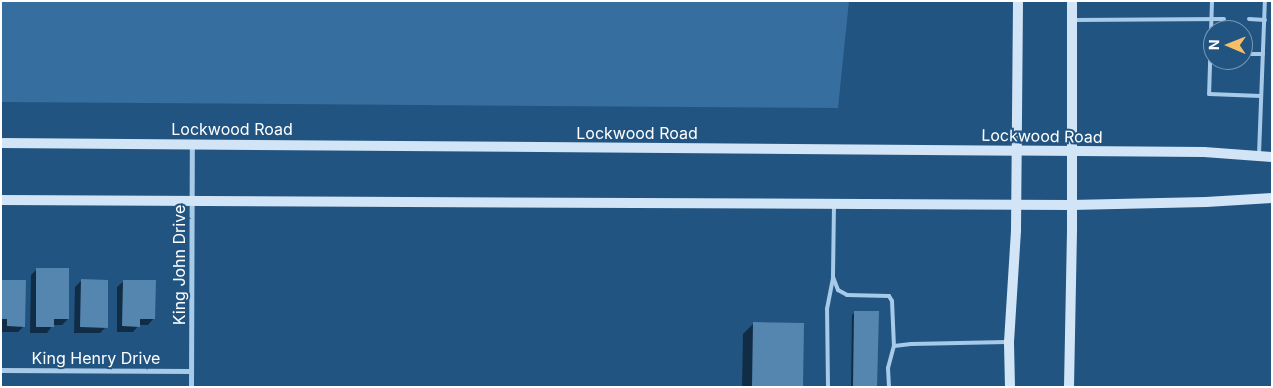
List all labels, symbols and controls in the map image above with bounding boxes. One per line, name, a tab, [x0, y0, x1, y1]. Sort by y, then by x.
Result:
north arrow	[1203, 20, 1253, 70]
text: N	[1205, 39, 1222, 50]
street label: Lockwood Road	[171, 119, 293, 139]
street label: Lockwood Road	[576, 123, 698, 143]
street label: Lockwood Road	[981, 125, 1103, 147]
street label: King John Drive	[169, 205, 189, 325]
street label: King Henry Drive	[32, 348, 160, 368]

